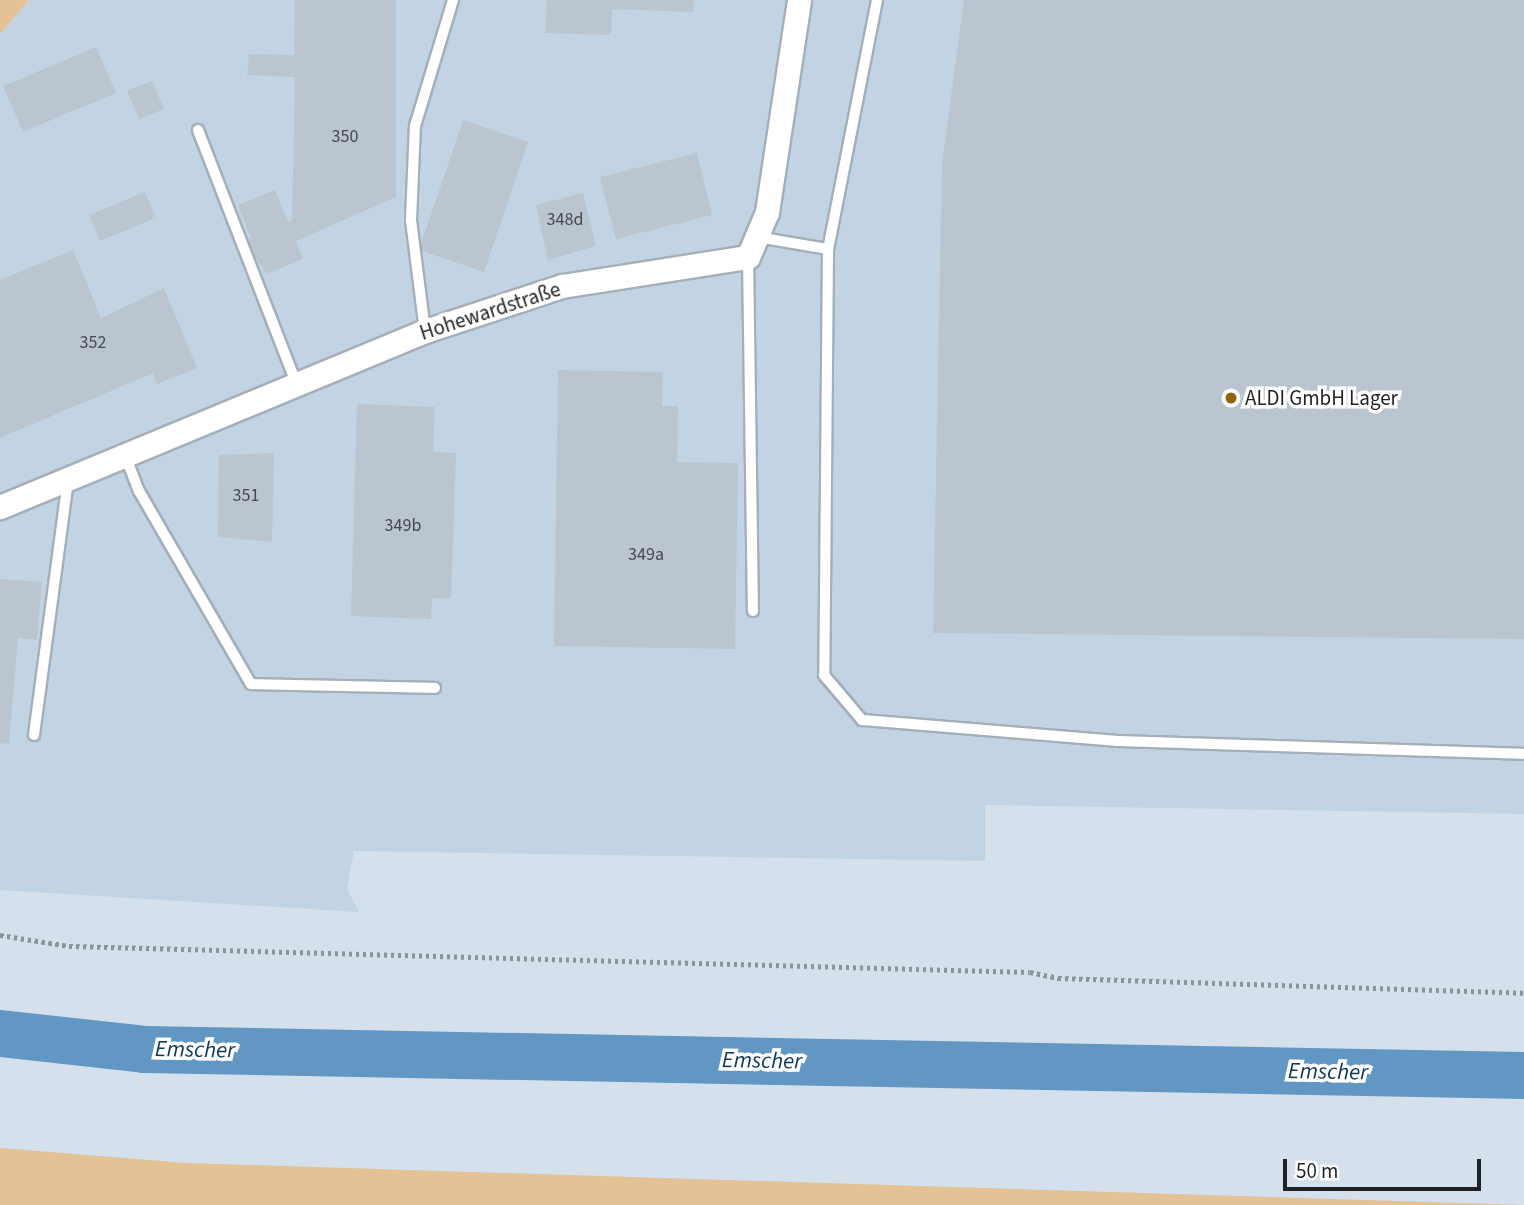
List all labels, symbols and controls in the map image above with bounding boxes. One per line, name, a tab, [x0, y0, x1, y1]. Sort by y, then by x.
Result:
house number: 350	[332, 126, 358, 148]
house number: 348d	[547, 209, 583, 231]
street label: Hohewardstraße	[416, 276, 564, 346]
house number: 352	[80, 332, 106, 354]
place label: ALDI GmbH Lager	[1245, 385, 1398, 411]
marker: ALDI GmbH Lager	[1223, 390, 1239, 406]
house number: 351	[233, 485, 259, 507]
house number: 349b	[385, 515, 421, 537]
house number: 349a	[628, 544, 664, 566]
water label: Emscher	[155, 1036, 235, 1064]
water label: Emscher	[722, 1047, 802, 1075]
water label: Emscher	[1288, 1058, 1368, 1086]
scale bar	[1286, 1146, 1484, 1190]
text: 50 m	[1296, 1156, 1338, 1186]

